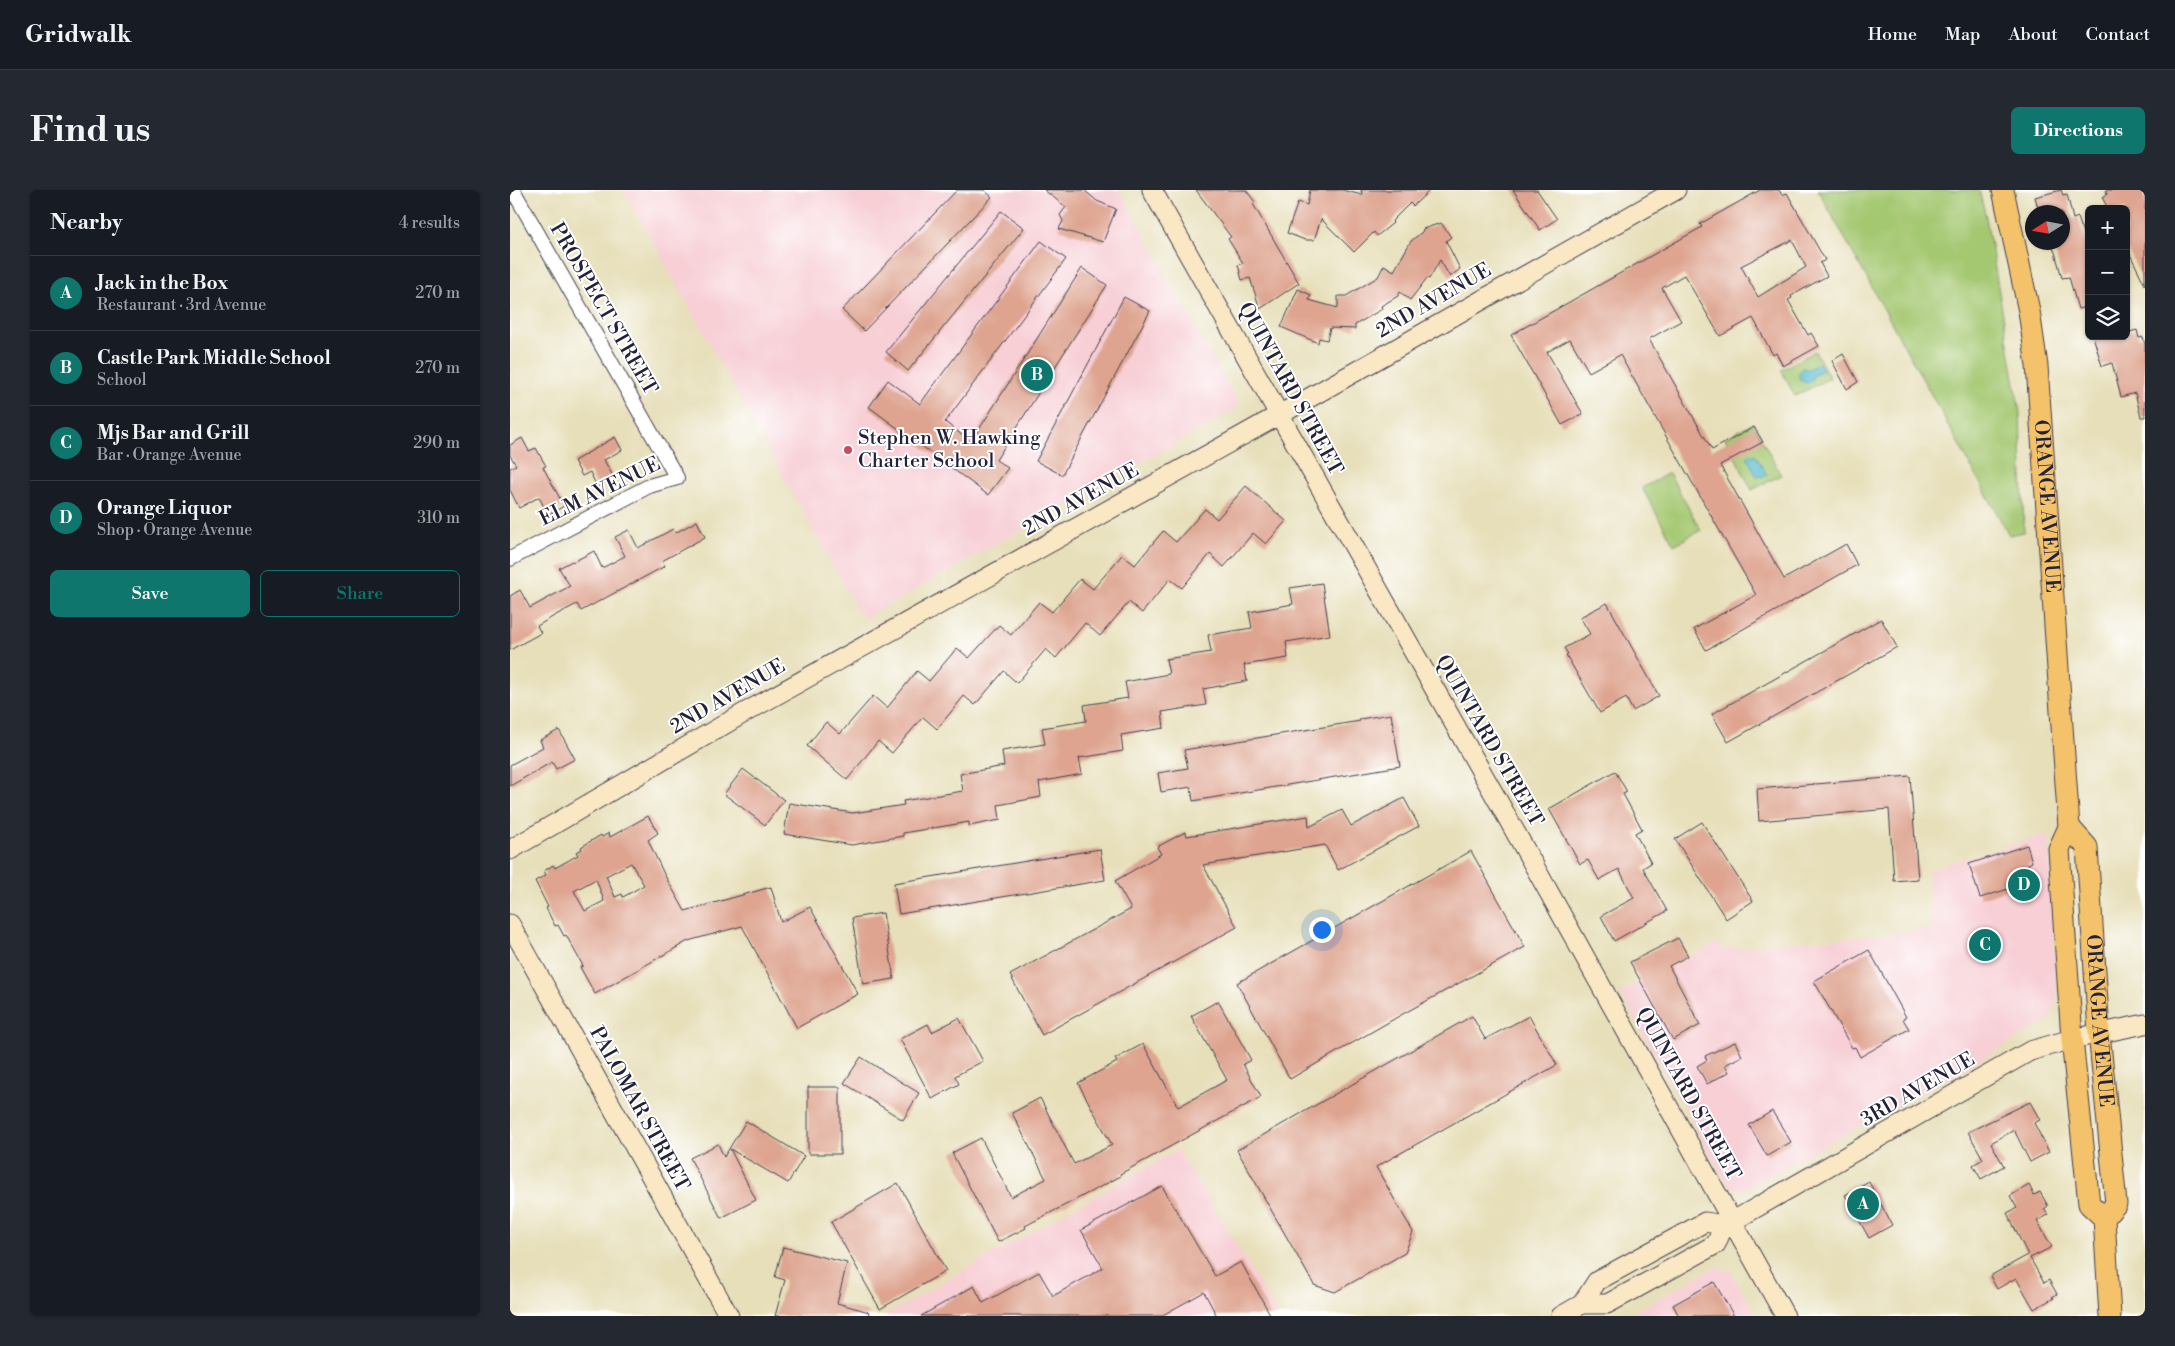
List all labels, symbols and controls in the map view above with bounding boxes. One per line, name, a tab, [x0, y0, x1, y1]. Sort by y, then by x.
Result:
text: Gridwalk	[25, 20, 132, 50]
text: Home	[1868, 23, 1917, 46]
text: Map	[1945, 23, 1981, 46]
text: About	[2009, 23, 2058, 46]
text: Contact	[2086, 23, 2150, 46]
button: Directions	[2011, 107, 2145, 154]
text: Find us	[30, 109, 150, 152]
north arrow	[2025, 205, 2070, 250]
map controls	[2085, 205, 2130, 340]
button: +	[2085, 205, 2130, 250]
text: Nearby	[50, 210, 123, 236]
text: 4 results	[399, 213, 460, 233]
street label: PROSPECT STREET	[544, 219, 662, 399]
button: −	[2085, 250, 2130, 295]
street label: 2ND AVENUE	[1372, 258, 1496, 344]
text: Jack in the Box	[97, 271, 228, 295]
text: A	[60, 283, 72, 303]
text: 270 m	[415, 283, 460, 303]
text: Restaurant · 3rd Avenue	[97, 295, 266, 315]
button: layers	[2085, 295, 2130, 340]
street label: QUINTARD STREET	[1232, 298, 1348, 480]
text: Castle Park Middle School	[97, 346, 331, 370]
pin: B	[1021, 356, 1053, 394]
text: B	[60, 358, 72, 378]
text: 270 m	[415, 358, 460, 378]
text: School	[97, 370, 146, 390]
street label: ORANGE AVENUE	[2028, 419, 2065, 594]
text: Mjs Bar and Grill	[97, 421, 250, 445]
place label: Stephen W. Hawking Charter School	[858, 426, 1041, 474]
text: C	[60, 433, 72, 453]
text: 290 m	[413, 433, 460, 453]
marker: Stephen W. Hawking Charter School	[842, 444, 854, 456]
text: Bar · Orange Avenue	[97, 445, 242, 465]
street label: ELM AVENUE	[535, 452, 665, 532]
street label: 2ND AVENUE	[1019, 458, 1143, 542]
text: Orange Liquor	[97, 496, 232, 520]
text: D	[60, 508, 72, 528]
text: 310 m	[417, 508, 460, 528]
text: Shop · Orange Avenue	[97, 520, 252, 540]
button: Save	[50, 570, 250, 617]
button: Share	[260, 570, 460, 617]
street label: QUINTARD STREET	[1430, 651, 1548, 831]
street label: 2ND AVENUE	[666, 654, 790, 740]
pin: D	[2008, 866, 2040, 904]
your location	[1309, 917, 1335, 943]
pin: C	[1969, 926, 2001, 964]
street label: ORANGE AVENUE	[2080, 934, 2119, 1108]
street label: QUINTARD STREET	[1630, 1003, 1746, 1185]
street label: PALOMAR STREET	[583, 1022, 695, 1196]
street label: 3RD AVENUE	[1857, 1047, 1979, 1133]
pin: A	[1847, 1185, 1879, 1223]

